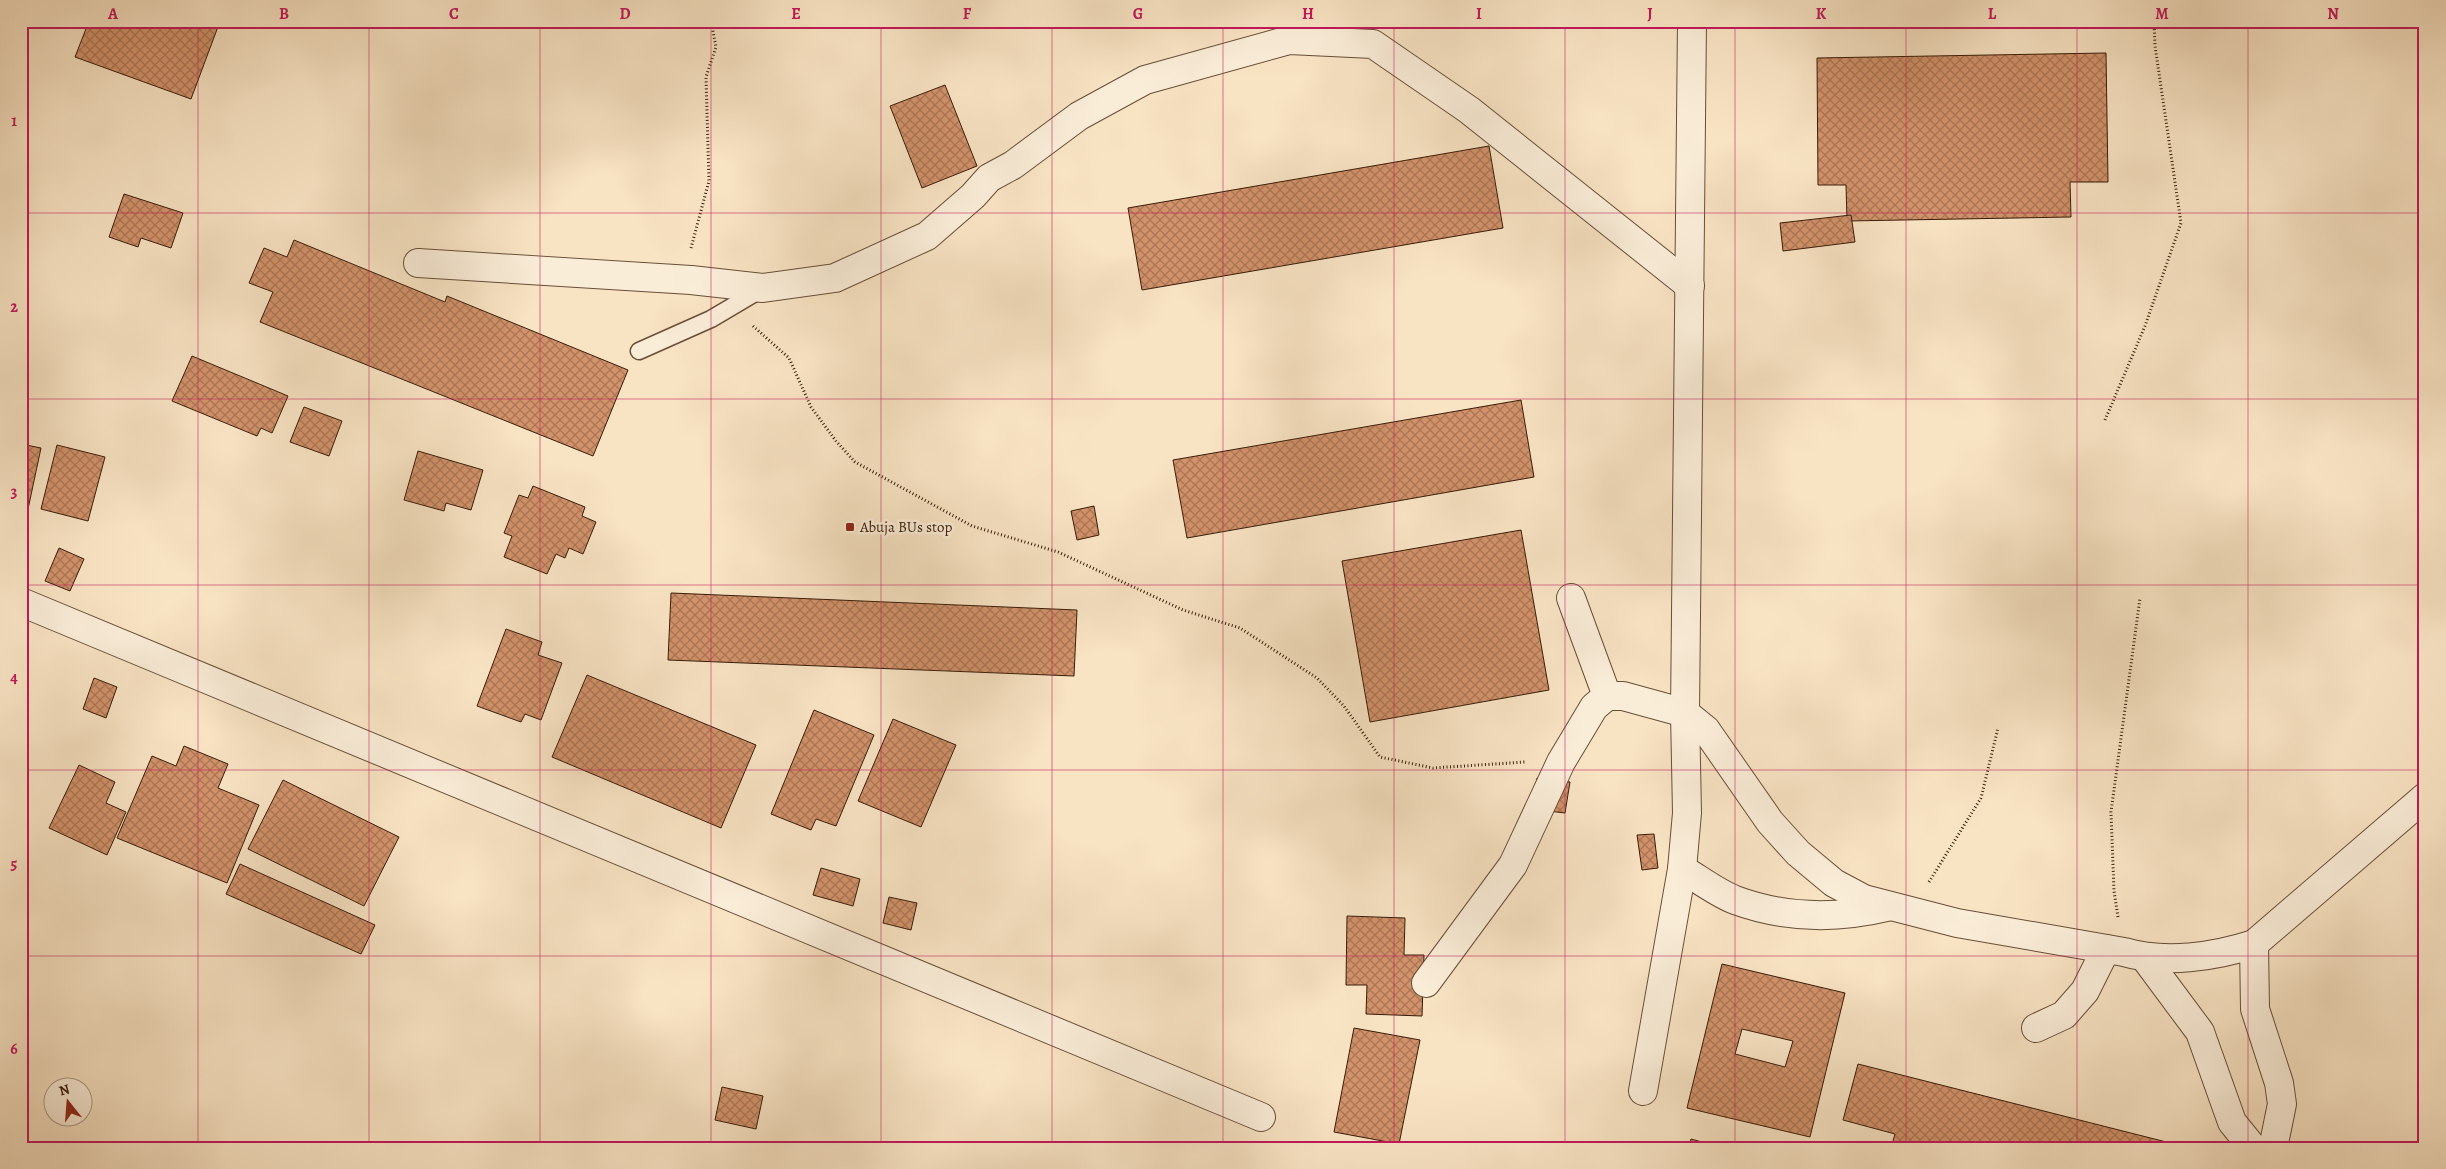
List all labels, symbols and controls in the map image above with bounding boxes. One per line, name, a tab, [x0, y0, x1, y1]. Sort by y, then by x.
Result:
text: A	[107, 3, 119, 25]
text: B	[279, 3, 289, 25]
text: C	[449, 3, 459, 25]
text: D	[619, 3, 631, 25]
text: E	[791, 3, 801, 25]
text: F	[963, 3, 972, 25]
text: G	[1133, 3, 1143, 25]
text: H	[1302, 3, 1314, 25]
text: I	[1476, 3, 1482, 25]
text: J	[1647, 3, 1653, 25]
text: K	[1816, 3, 1827, 25]
text: L	[1988, 3, 1997, 25]
text: M	[2155, 3, 2169, 25]
text: N	[2327, 3, 2339, 25]
text: 1	[11, 110, 17, 132]
text: 2	[10, 296, 18, 318]
text: 3	[11, 481, 18, 503]
place label: Abuja BUs stop	[859, 517, 953, 537]
marker: Abuja BUs stop	[844, 521, 856, 533]
text: 4	[10, 667, 18, 689]
text: 5	[11, 853, 18, 875]
text: 6	[10, 1038, 18, 1060]
north arrow	[42, 1076, 92, 1126]
text: N	[57, 1079, 72, 1101]

